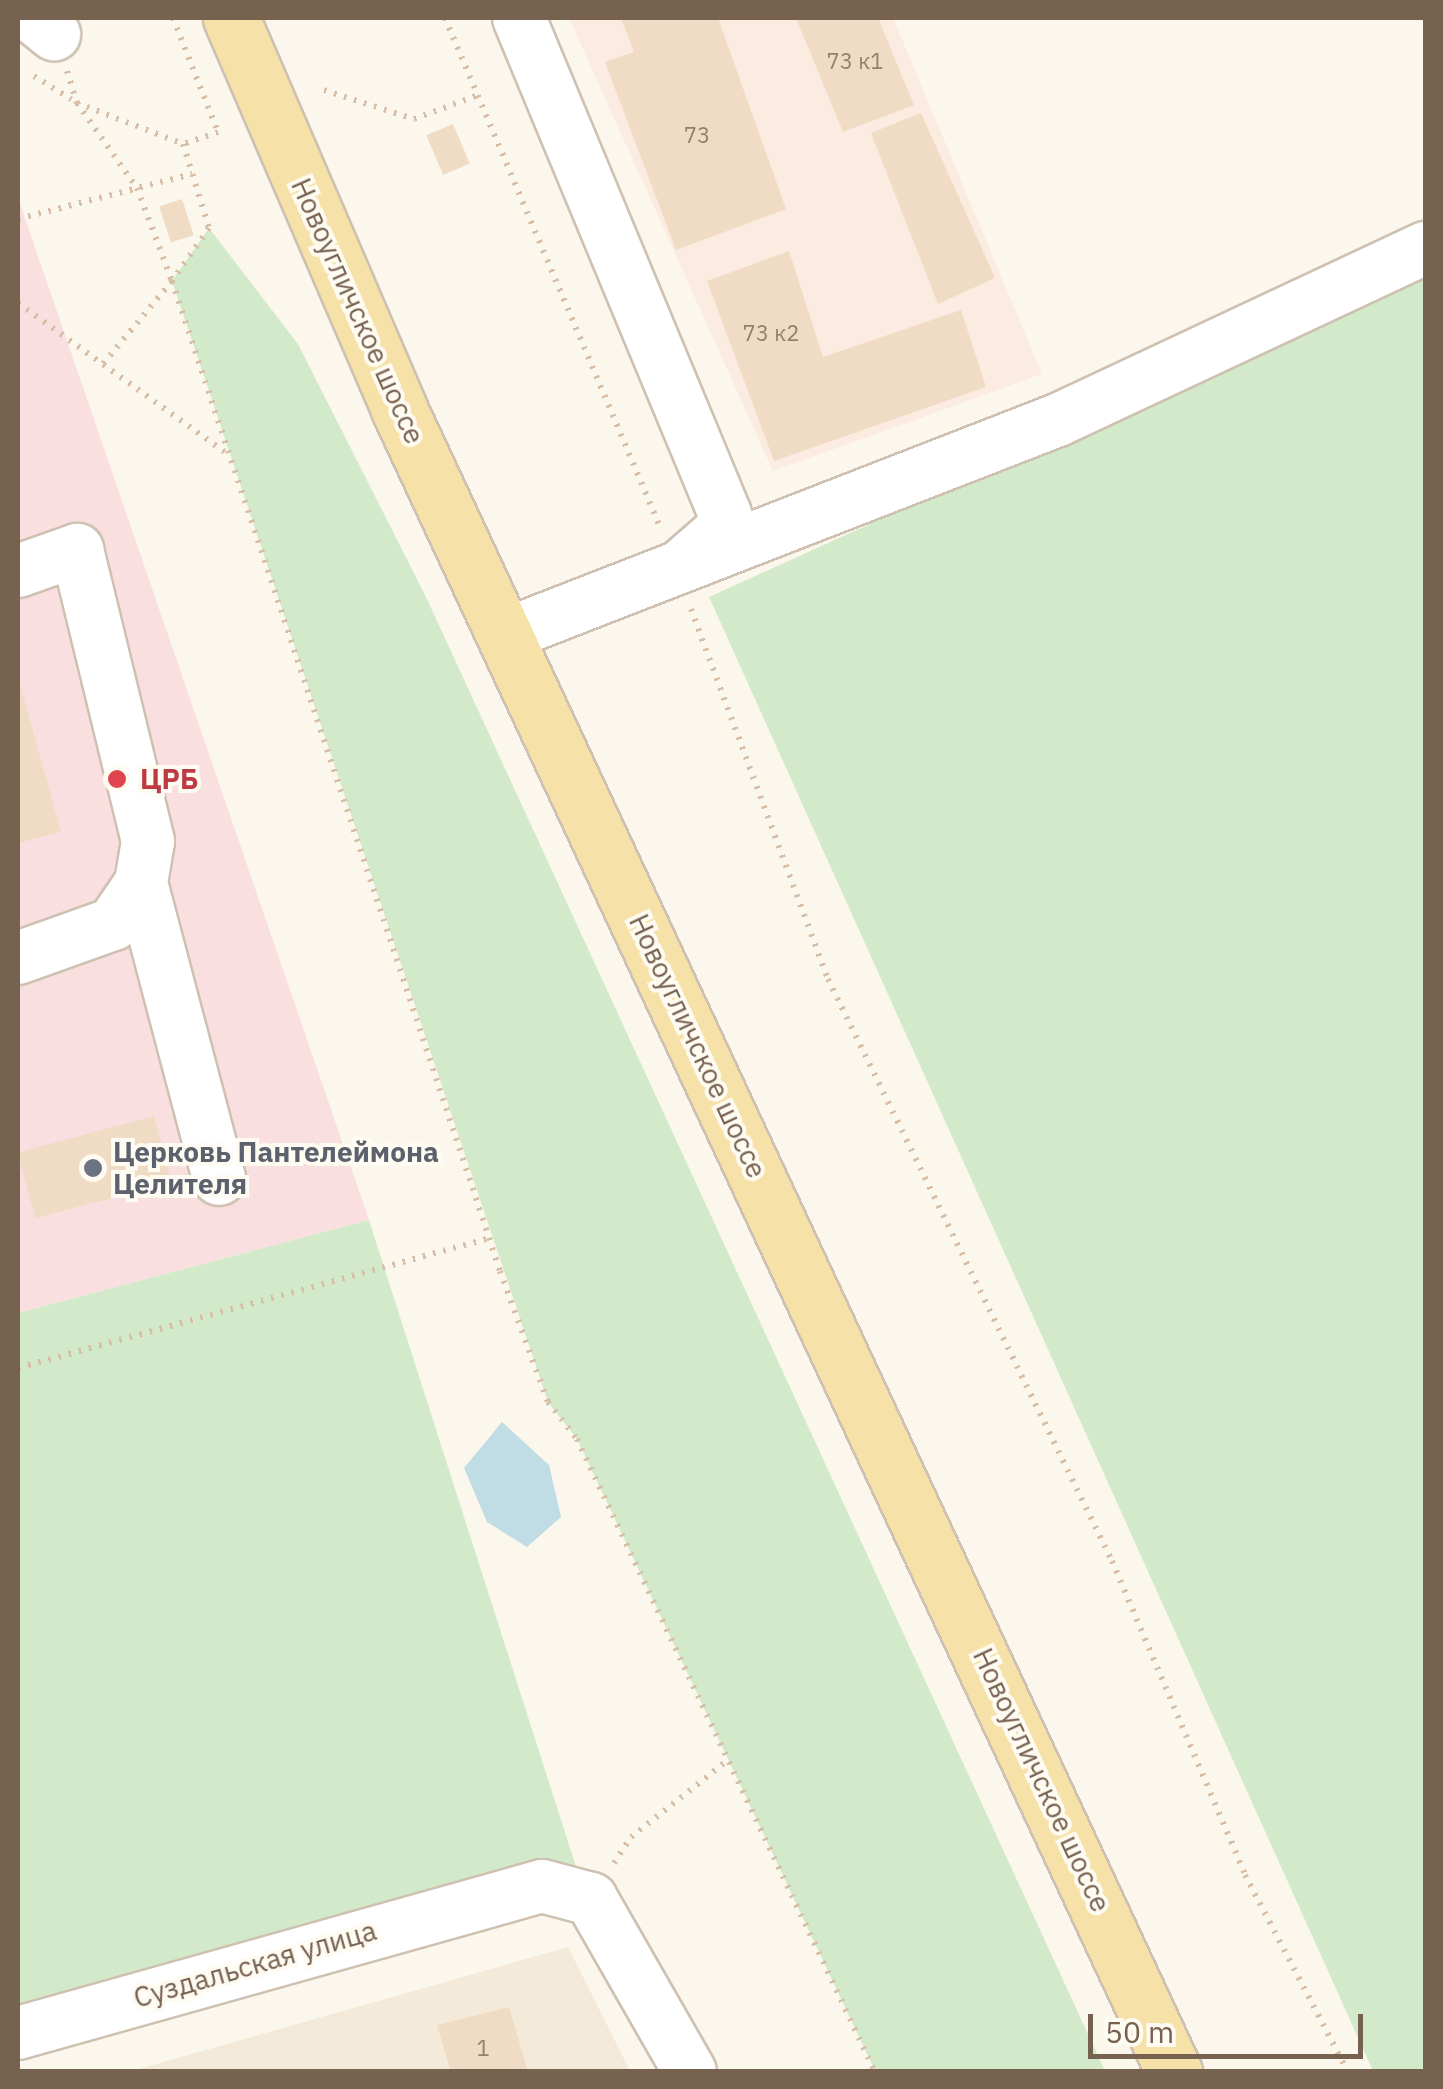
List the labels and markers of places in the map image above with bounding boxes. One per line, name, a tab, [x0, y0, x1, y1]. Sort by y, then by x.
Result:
place label: ЦРБ	[140, 762, 198, 796]
marker: ЦРБ	[104, 766, 130, 792]
place label: Церковь Пантелеймона Целителя	[113, 1135, 439, 1201]
marker: Церковь Пантелеймона Целителя	[82, 1157, 104, 1179]

